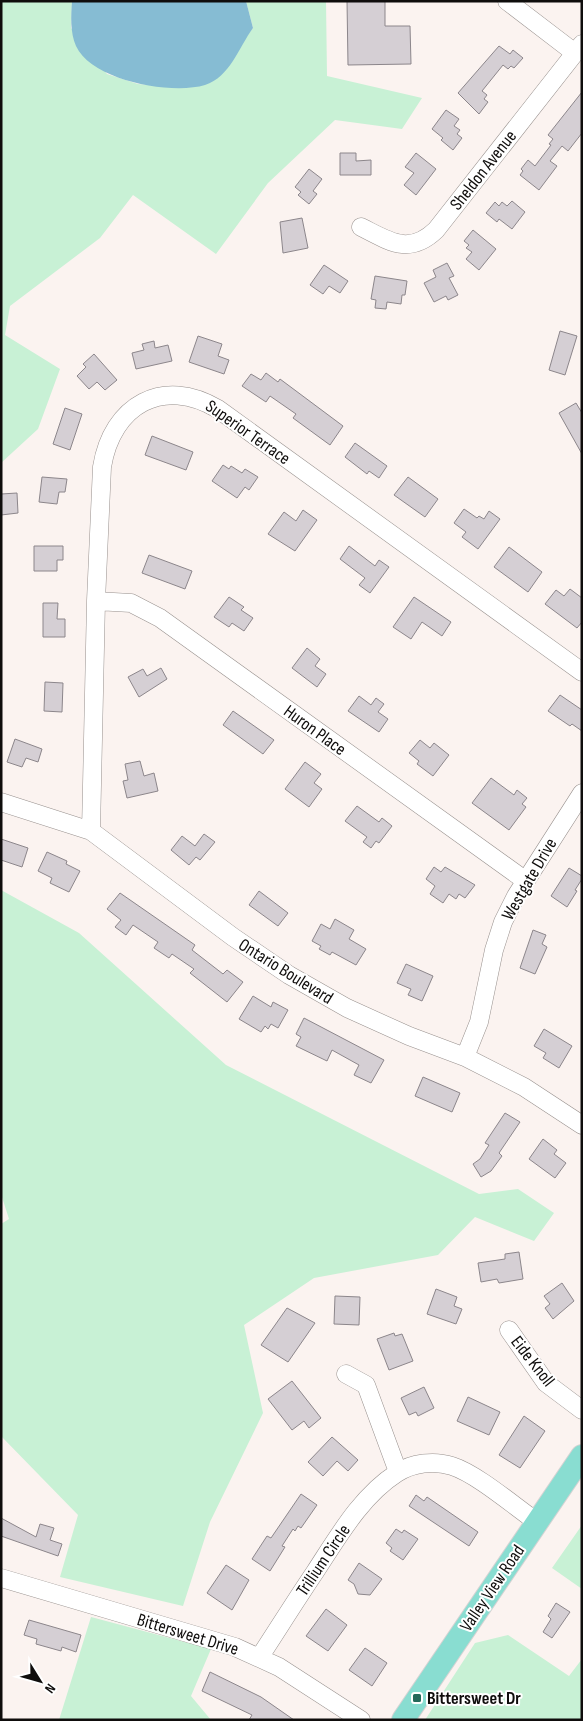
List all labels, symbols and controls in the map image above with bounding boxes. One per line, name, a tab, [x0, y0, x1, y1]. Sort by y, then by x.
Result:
street label: Sheldon Avenue	[446, 126, 521, 214]
street label: Superior Terrace	[201, 396, 294, 469]
street label: Huron Place	[279, 701, 350, 760]
street label: Westgate Drive	[497, 834, 561, 924]
street label: Ontario Boulevard	[235, 934, 337, 1009]
street label: Eide Knoll	[506, 1332, 559, 1391]
street label: Trillium Circle	[292, 1521, 355, 1600]
street label: Valley View Road	[456, 1541, 529, 1635]
street label: Bittersweet Drive	[135, 1609, 241, 1660]
north arrow	[15, 1656, 65, 1706]
text: N	[41, 1680, 59, 1697]
place label: Bittersweet Dr	[427, 1688, 521, 1709]
marker: Bittersweet Dr	[411, 1692, 423, 1704]

